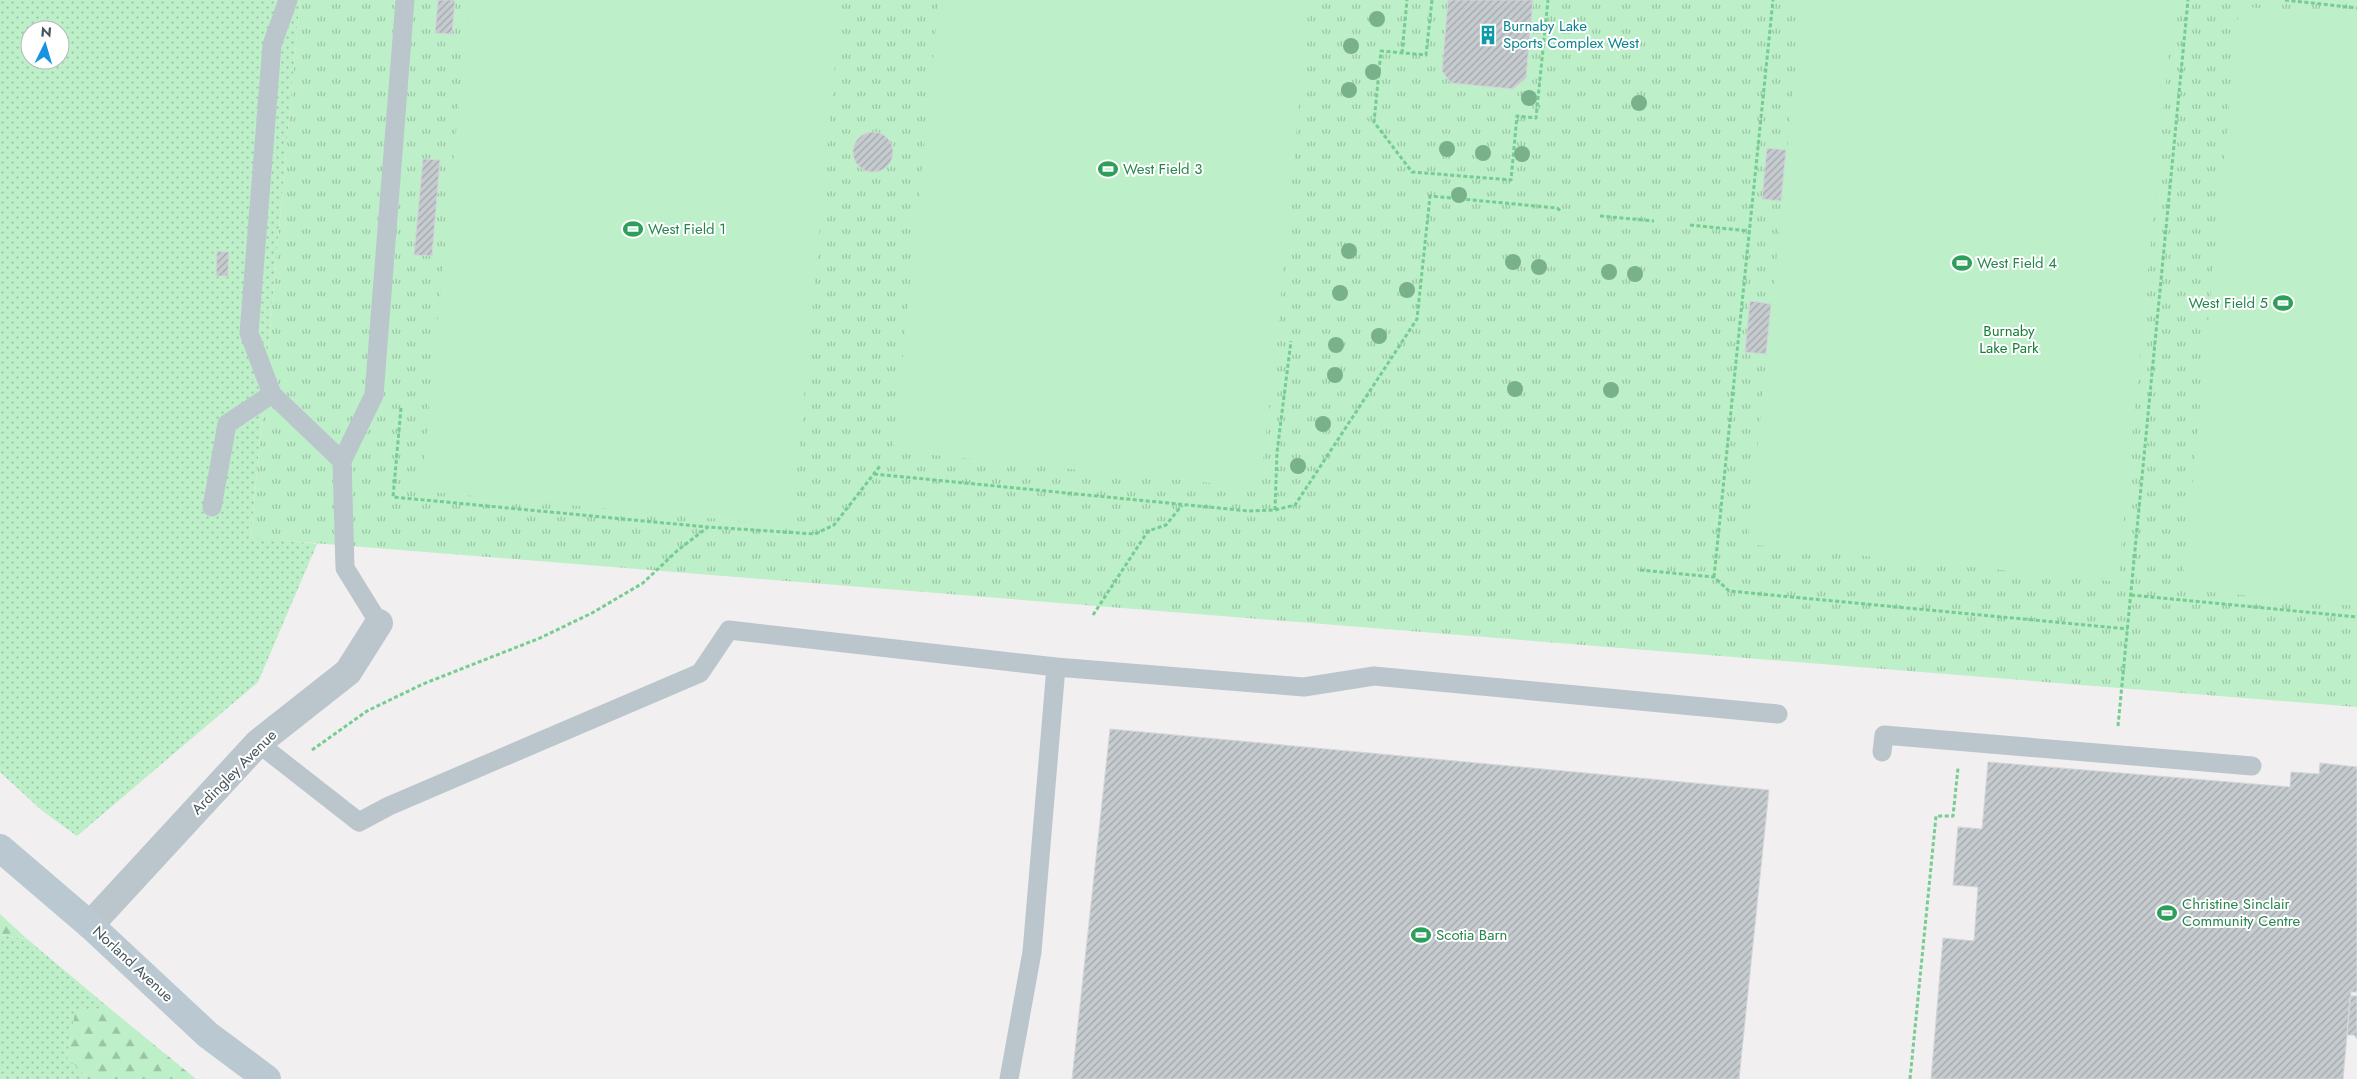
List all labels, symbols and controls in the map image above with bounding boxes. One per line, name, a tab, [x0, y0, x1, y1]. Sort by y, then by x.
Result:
place label: Burnaby Lake Sports Complex West	[1503, 15, 1639, 54]
north arrow	[20, 20, 70, 70]
text: N	[40, 22, 53, 42]
building icon: Burnaby Lake Sports Complex West	[1477, 24, 1499, 46]
sports icon: West Field 3	[1097, 158, 1119, 180]
place label: West Field 3	[1123, 158, 1202, 180]
sports icon: West Field 1	[622, 218, 644, 240]
place label: West Field 1	[648, 218, 726, 240]
sports icon: West Field 4	[1951, 252, 1973, 274]
place label: West Field 4	[1977, 252, 2057, 274]
place label: West Field 5	[2188, 292, 2268, 314]
sports icon: West Field 5	[2272, 292, 2294, 314]
park label: Burnaby Lake Park	[1979, 320, 2039, 359]
street label: Ardingley Avenue	[186, 724, 282, 820]
place label: Christine Sinclair Community Centre	[2182, 893, 2301, 932]
sports icon: Christine Sinclair Community Centre	[2156, 902, 2178, 924]
street label: Norland Avenue	[88, 921, 178, 1007]
sports icon: Scotia Barn	[1410, 924, 1432, 946]
place label: Scotia Barn	[1436, 924, 1507, 946]

